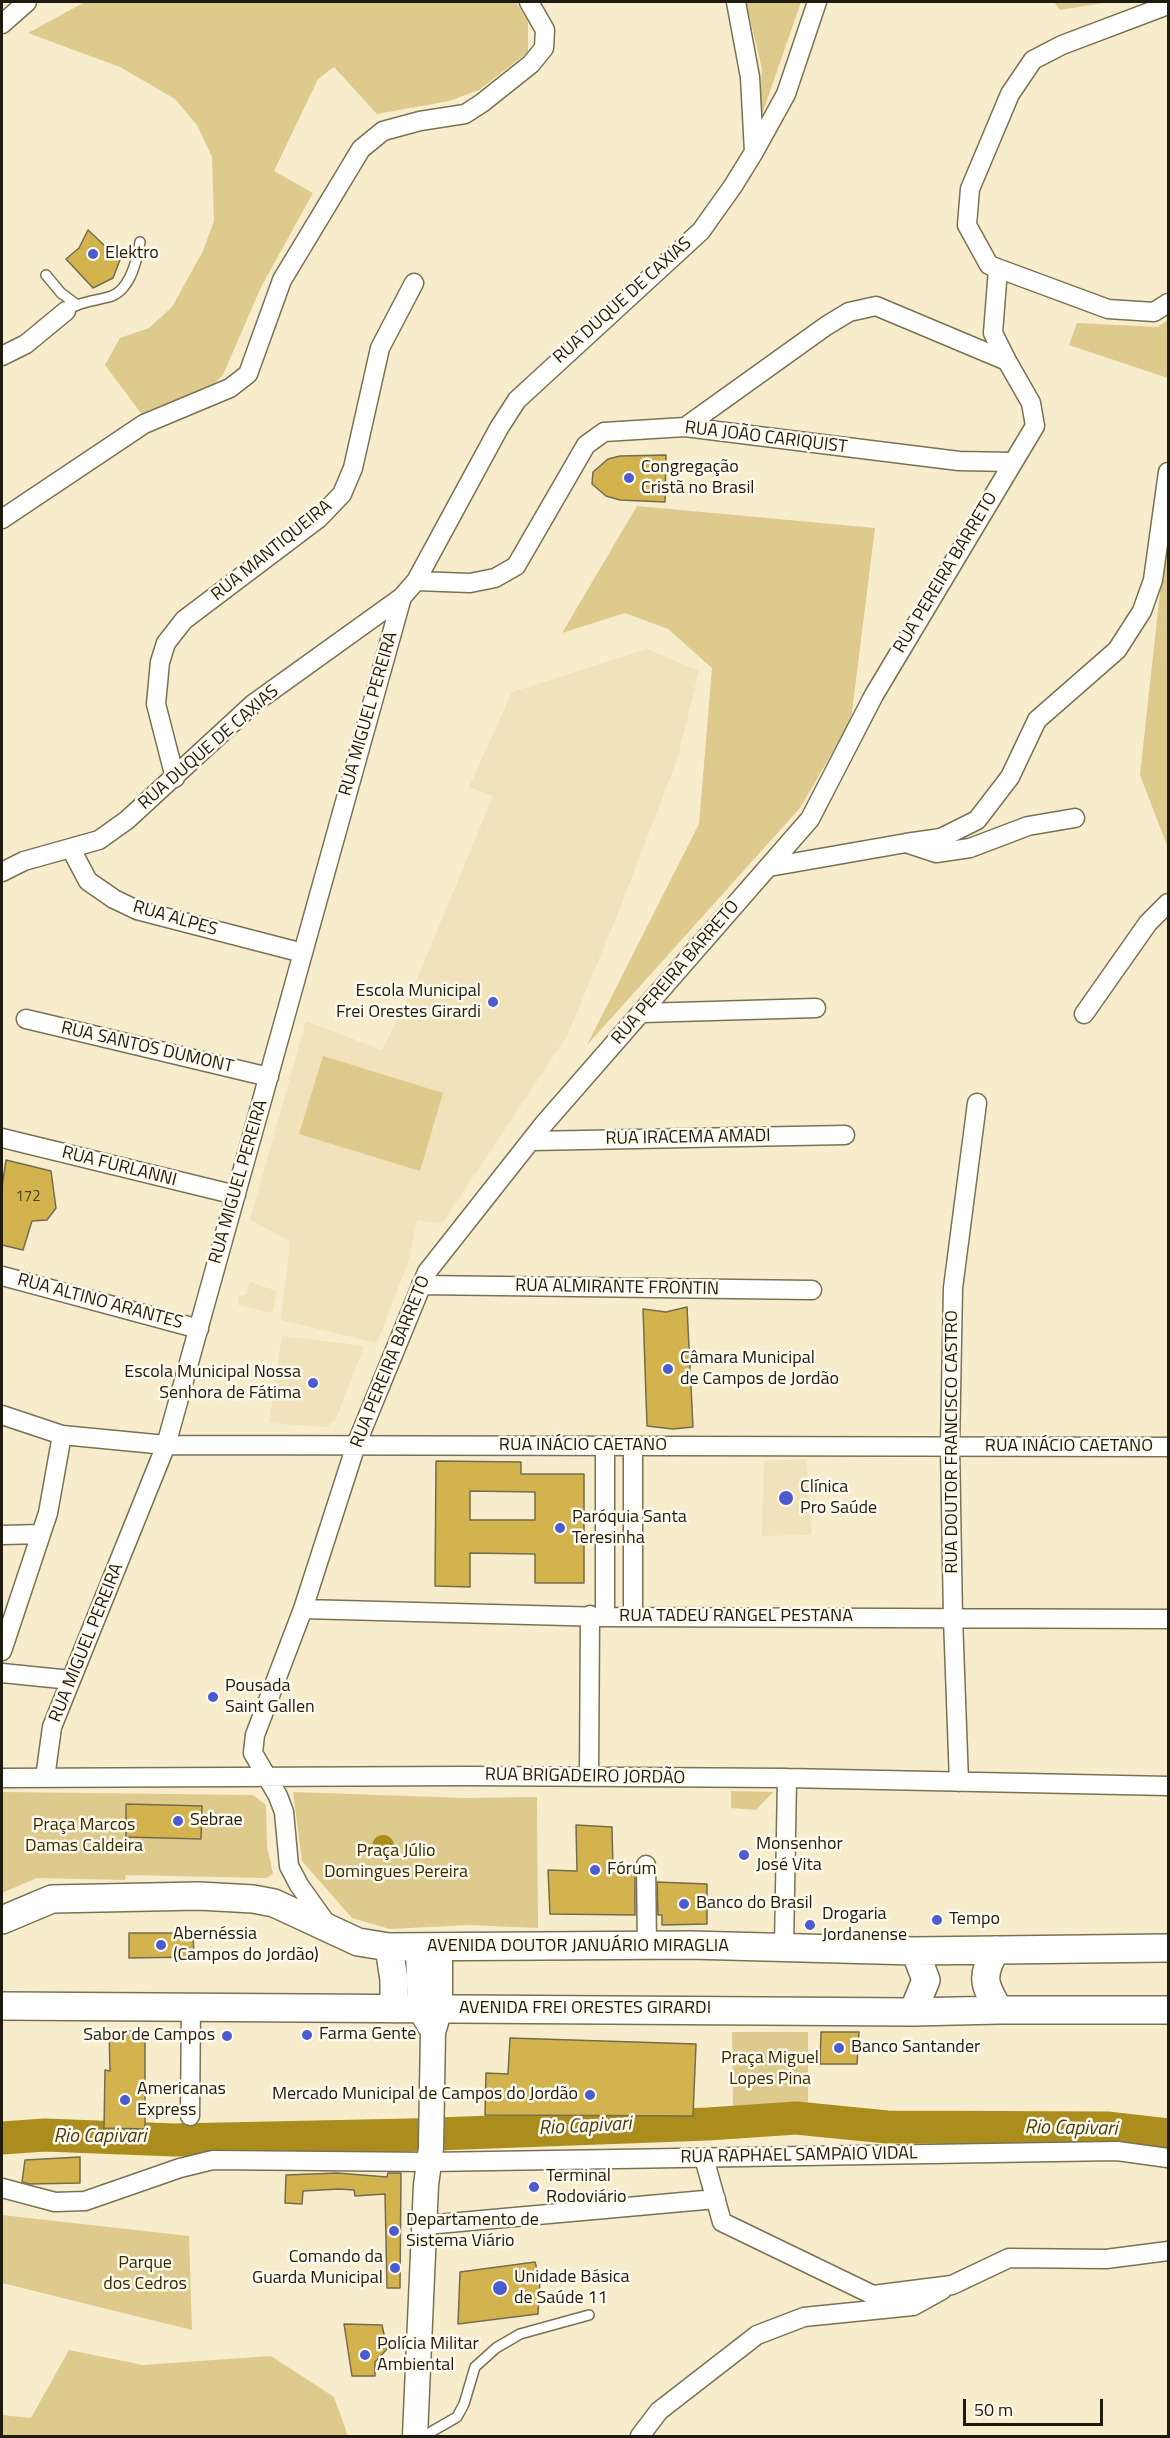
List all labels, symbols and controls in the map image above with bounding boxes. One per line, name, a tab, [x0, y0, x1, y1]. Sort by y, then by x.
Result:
street label: RUA DUQUE DE CAXIAS	[549, 233, 697, 369]
place label: Elektro	[105, 243, 159, 265]
marker: Elektro	[86, 247, 100, 261]
street label: RUA JOÃO CARIQUIST	[683, 417, 849, 459]
place label: Congregação Cristã no Brasil	[641, 457, 754, 500]
marker: Congregação Cristã no Brasil	[622, 471, 636, 485]
street label: RUA PEREIRA BARRETO	[889, 489, 1003, 657]
street label: RUA MANTIQUEIRA	[207, 496, 337, 606]
street label: RUA MIGUEL PEREIRA	[335, 629, 403, 799]
street label: RUA DUQUE DE CAXIAS	[134, 681, 284, 815]
street label: RUA ALPES	[130, 897, 220, 941]
street label: RUA PEREIRA BARRETO	[608, 897, 744, 1049]
place label: Escola Municipal Frei Orestes Girardi	[336, 981, 481, 1024]
marker: Escola Municipal Frei Orestes Girardi	[486, 995, 500, 1009]
street label: RUA SANTOS DUMONT	[59, 1018, 235, 1078]
street label: RUA MIGUEL PEREIRA	[205, 1097, 273, 1267]
street label: RUA IRACEMA AMADI	[605, 1126, 771, 1150]
street label: RUA FURLANNI	[59, 1142, 179, 1192]
house number: 172	[15, 1188, 41, 1206]
street label: RUA ALTINO ARANTES	[15, 1270, 185, 1334]
street label: RUA PEREIRA BARRETO	[347, 1273, 435, 1451]
street label: RUA ALMIRANTE FRONTIN	[515, 1275, 719, 1301]
street label: RUA DOUTOR FRANCISCO CASTRO	[942, 1310, 964, 1574]
place label: Câmara Municipal de Campos de Jordão	[680, 1348, 839, 1390]
place label: Escola Municipal Nossa Senhora de Fátima	[124, 1362, 301, 1404]
marker: Câmara Municipal de Campos de Jordão	[661, 1362, 675, 1376]
marker: Escola Municipal Nossa Senhora de Fátima	[306, 1376, 320, 1390]
street label: RUA INÁCIO CAETANO	[499, 1435, 667, 1457]
street label: RUA INÁCIO CAETANO	[985, 1436, 1153, 1458]
place label: Clínica Pro Saúde	[800, 1477, 877, 1520]
marker: Clínica Pro Saúde	[777, 1489, 795, 1507]
place label: Paróquia Santa Teresinha	[572, 1507, 687, 1550]
marker: Paróquia Santa Teresinha	[553, 1521, 567, 1535]
street label: RUA MIGUEL PEREIRA	[45, 1560, 129, 1726]
street label: RUA TADEU RANGEL PESTANA	[619, 1606, 853, 1628]
place label: Pousada Saint Gallen	[225, 1676, 315, 1718]
marker: Pousada Saint Gallen	[206, 1690, 220, 1704]
street label: RUA BRIGADEIRO JORDÃO	[485, 1764, 685, 1790]
place label: Sebrae	[190, 1810, 243, 1832]
marker: Sebrae	[171, 1814, 185, 1828]
park label: Praça Marcos Damas Caldeira	[25, 1815, 143, 1858]
place label: Monsenhor José Vita	[756, 1834, 843, 1876]
park label: Praça Júlio Domingues Pereira	[324, 1841, 468, 1884]
marker: Monsenhor José Vita	[737, 1848, 751, 1862]
place label: Fórum	[607, 1859, 656, 1881]
marker: Fórum	[588, 1863, 602, 1877]
place label: Banco do Brasil	[696, 1893, 813, 1915]
marker: Banco do Brasil	[677, 1897, 691, 1911]
place label: Drogaria Jordanense	[822, 1904, 907, 1946]
place label: Tempo	[949, 1909, 1000, 1931]
marker: Tempo	[930, 1913, 944, 1927]
marker: Drogaria Jordanense	[803, 1918, 817, 1932]
place label: Abernéssia (Campos do Jordão)	[173, 1924, 319, 1966]
street label: AVENIDA DOUTOR JANUÁRIO MIRAGLIA	[427, 1936, 729, 1958]
marker: Abernéssia (Campos do Jordão)	[154, 1938, 168, 1952]
street label: AVENIDA FREI ORESTES GIRARDI	[459, 1998, 711, 2020]
place label: Farma Gente	[319, 2024, 416, 2046]
place label: Sabor de Campos	[83, 2025, 215, 2047]
marker: Farma Gente	[300, 2028, 314, 2042]
marker: Sabor de Campos	[220, 2029, 234, 2043]
place label: Banco Santander	[851, 2037, 980, 2059]
marker: Banco Santander	[832, 2041, 846, 2055]
park label: Praça Miguel Lopes Pina	[721, 2048, 819, 2090]
place label: Americanas Express	[137, 2079, 226, 2122]
place label: Mercado Municipal de Campos do Jordão	[272, 2084, 578, 2106]
marker: Mercado Municipal de Campos do Jordão	[583, 2088, 597, 2102]
marker: Americanas Express	[118, 2093, 132, 2107]
water label: Rio Capivari	[538, 2113, 632, 2141]
water label: Rio Capivari	[1024, 2116, 1118, 2142]
water label: Rio Capivari	[54, 2125, 146, 2149]
street label: RUA RAPHAEL SAMPAIO VIDAL	[680, 2143, 918, 2169]
place label: Terminal Rodoviário	[546, 2166, 627, 2208]
marker: Terminal Rodoviário	[527, 2180, 541, 2194]
place label: Departamento de Sistema Viário	[406, 2210, 539, 2252]
marker: Departamento de Sistema Viário	[387, 2224, 401, 2238]
place label: Comando da Guarda Municipal	[252, 2247, 383, 2290]
park label: Parque dos Cedros	[103, 2253, 187, 2296]
marker: Comando da Guarda Municipal	[388, 2261, 402, 2275]
place label: Unidade Básica de Saúde 11	[514, 2267, 630, 2310]
marker: Unidade Básica de Saúde 11	[491, 2279, 509, 2297]
place label: Polícia Militar Ambiental	[377, 2334, 479, 2376]
marker: Polícia Militar Ambiental	[358, 2348, 372, 2362]
scale bar	[966, 2387, 1106, 2425]
text: 50 m	[974, 2396, 1013, 2423]

